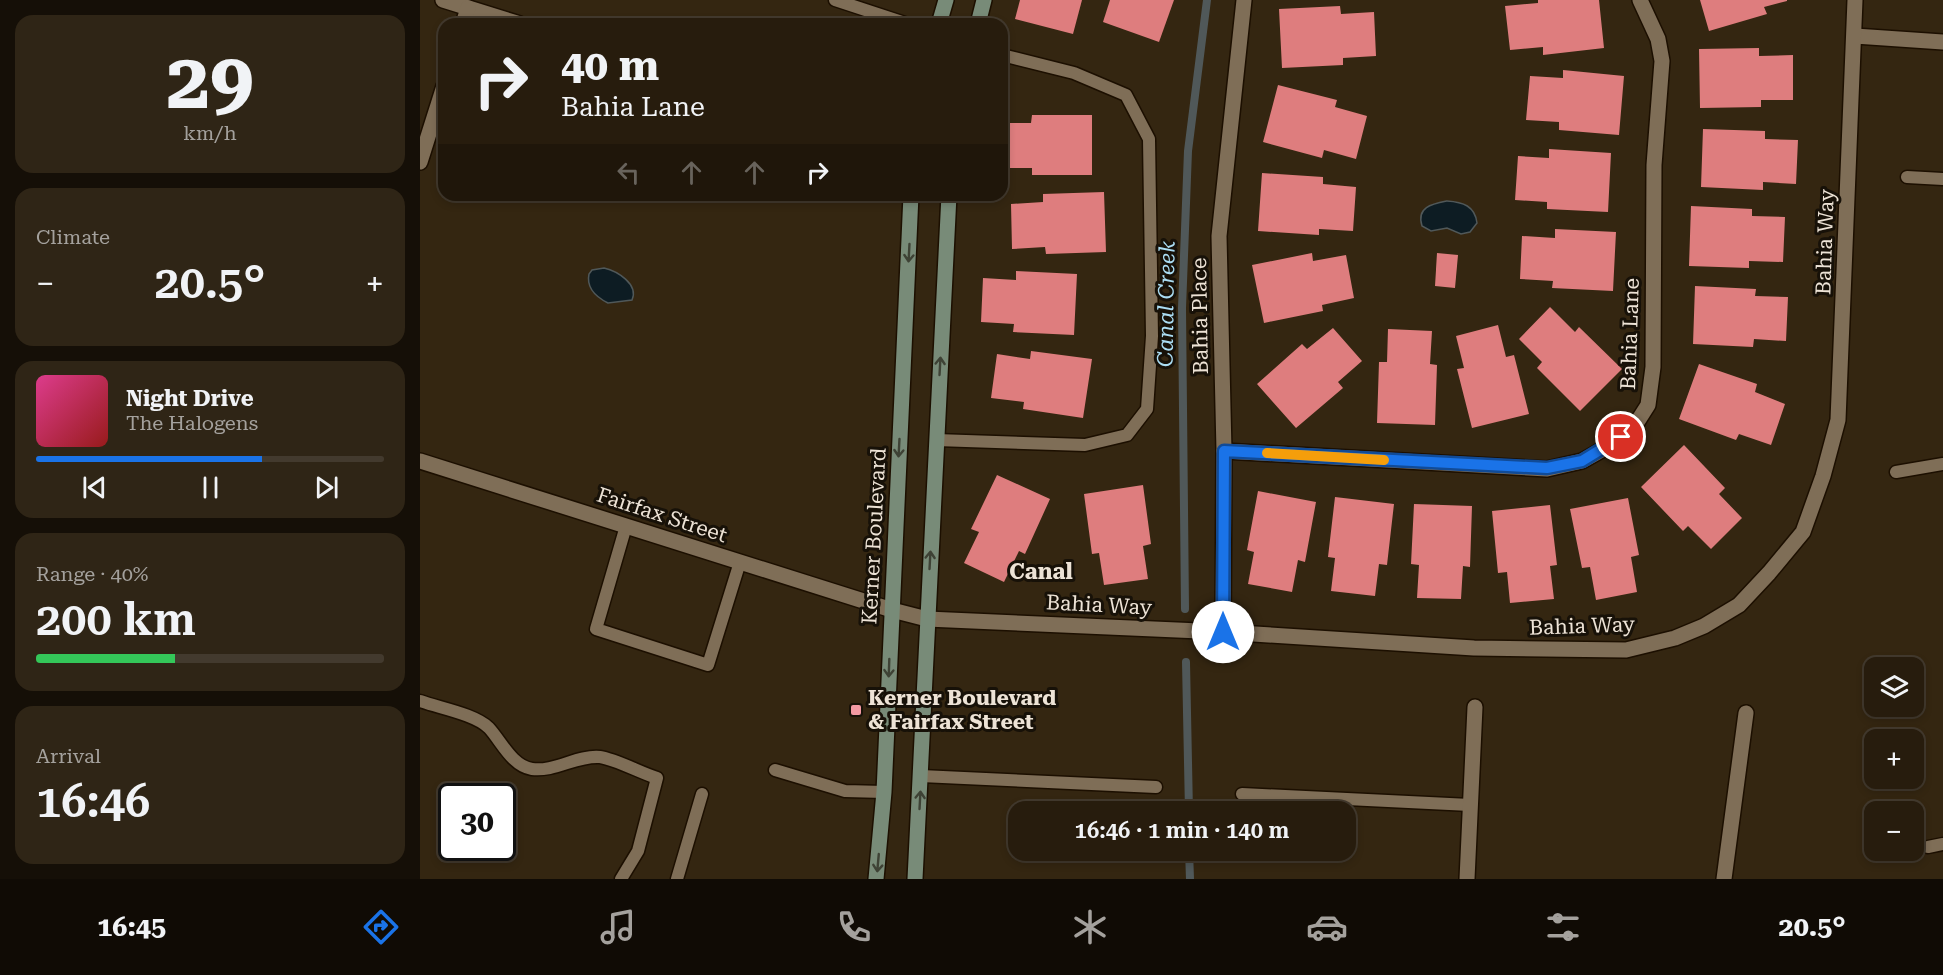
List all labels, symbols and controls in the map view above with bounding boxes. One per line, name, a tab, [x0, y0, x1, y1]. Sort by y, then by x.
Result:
text: 29	[166, 36, 254, 127]
text: 40 m	[561, 41, 659, 90]
icon: right	[462, 42, 540, 120]
text: Bahia Lane	[561, 91, 705, 123]
text: km/h	[183, 121, 237, 145]
icon: left	[612, 156, 645, 189]
icon: ahead	[675, 156, 708, 189]
icon: ahead	[738, 156, 771, 189]
icon: right	[801, 156, 834, 189]
street label: Bahia Way	[1811, 188, 1839, 295]
text: Climate	[36, 225, 110, 249]
water label: Canal Creek	[1152, 241, 1180, 367]
one-way arrow	[903, 243, 914, 263]
text: 20.5°	[154, 256, 266, 309]
street label: Bahia Place	[1187, 258, 1213, 374]
text: −	[36, 264, 54, 303]
text: +	[366, 264, 384, 303]
street label: Bahia Lane	[1616, 278, 1644, 390]
one-way arrow	[935, 356, 946, 376]
text: Night Drive	[126, 386, 254, 411]
text: The Halogens	[126, 411, 258, 435]
pin	[1595, 411, 1646, 462]
icon: arrive	[1604, 420, 1637, 453]
one-way arrow	[894, 438, 905, 458]
street label: Kerner Boulevard	[857, 446, 891, 625]
icon: previous	[78, 471, 111, 504]
icon: pause	[194, 471, 227, 504]
icon: next	[310, 471, 343, 504]
street label: Fairfax Street	[594, 483, 730, 547]
one-way arrow	[924, 551, 935, 571]
district label: Canal	[1009, 559, 1073, 584]
text: Range · 40%	[36, 562, 148, 586]
street label: Bahia Way	[1045, 590, 1153, 620]
text: 200 km	[36, 593, 196, 646]
position arrow	[1191, 600, 1255, 664]
street label: Bahia Way	[1529, 612, 1636, 640]
map controls	[1864, 657, 1924, 861]
button: layers	[1864, 657, 1924, 717]
one-way arrow	[884, 658, 895, 678]
place label: Kerner Boulevard & Fairfax Street	[868, 686, 1056, 734]
marker: Kerner Boulevard & Fairfax Street	[849, 703, 863, 717]
button: +	[1864, 729, 1924, 789]
text: Arrival	[36, 744, 101, 768]
text: 16:46	[36, 775, 150, 828]
speed limit sign: 30	[438, 783, 516, 861]
one-way arrow	[914, 790, 925, 810]
button: −	[1864, 801, 1924, 861]
text: 16:46 · 1 min · 140 m	[1075, 818, 1289, 843]
one-way arrow	[872, 852, 883, 872]
icon: directions	[360, 906, 402, 948]
icon: music	[597, 906, 639, 948]
icon: phone	[833, 906, 875, 948]
icon: climate	[1069, 906, 1111, 948]
icon: car	[1306, 906, 1348, 948]
icon: filters	[1542, 906, 1584, 948]
text: 16:45	[97, 911, 166, 943]
text: 20.5°	[1779, 911, 1846, 943]

